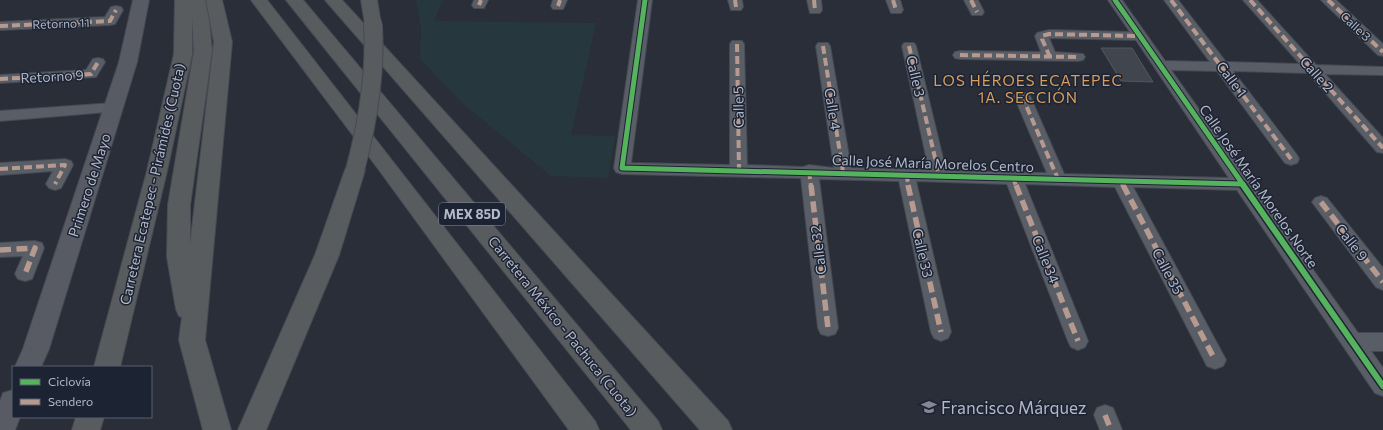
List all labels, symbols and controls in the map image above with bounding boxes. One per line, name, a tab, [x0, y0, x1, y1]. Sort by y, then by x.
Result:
street label: Calle 3	[1338, 9, 1374, 44]
street label: Retorno 11	[32, 15, 90, 31]
street label: Calle 2	[1297, 53, 1337, 95]
street label: Calle 3	[903, 54, 929, 98]
street label: Calle 1	[1213, 58, 1251, 100]
street label: Carretera Ecatepec - Pirámides (Cuota)	[116, 62, 188, 306]
street label: Retorno 9	[20, 66, 84, 86]
district label: LOS HÉROES ECATEPEC 1A. SECCIÓN	[933, 70, 1123, 106]
street label: Calle 5	[729, 86, 747, 128]
street label: Calle 4	[821, 87, 845, 132]
street label: Calle José María Morelos Norte	[1196, 101, 1322, 271]
street label: Primero de Mayo	[64, 131, 114, 239]
street label: Calle José María Morelos Centro	[832, 151, 1034, 175]
road number: MEX 85D	[439, 203, 505, 225]
street label: Calle 9	[1332, 220, 1372, 264]
street label: Calle 32	[807, 224, 829, 276]
street label: Calle 33	[909, 227, 937, 279]
street label: Calle 34	[1029, 232, 1064, 286]
street label: Carretera México - Pachuca (Cuota)	[485, 233, 641, 419]
street label: Calle 35	[1149, 245, 1187, 297]
legend	[12, 366, 152, 418]
text: Ciclovía	[48, 374, 91, 388]
text: Sendero	[48, 394, 93, 408]
place label: Francisco Márquez	[941, 397, 1086, 418]
school or university icon: Francisco Márquez	[920, 398, 938, 416]

